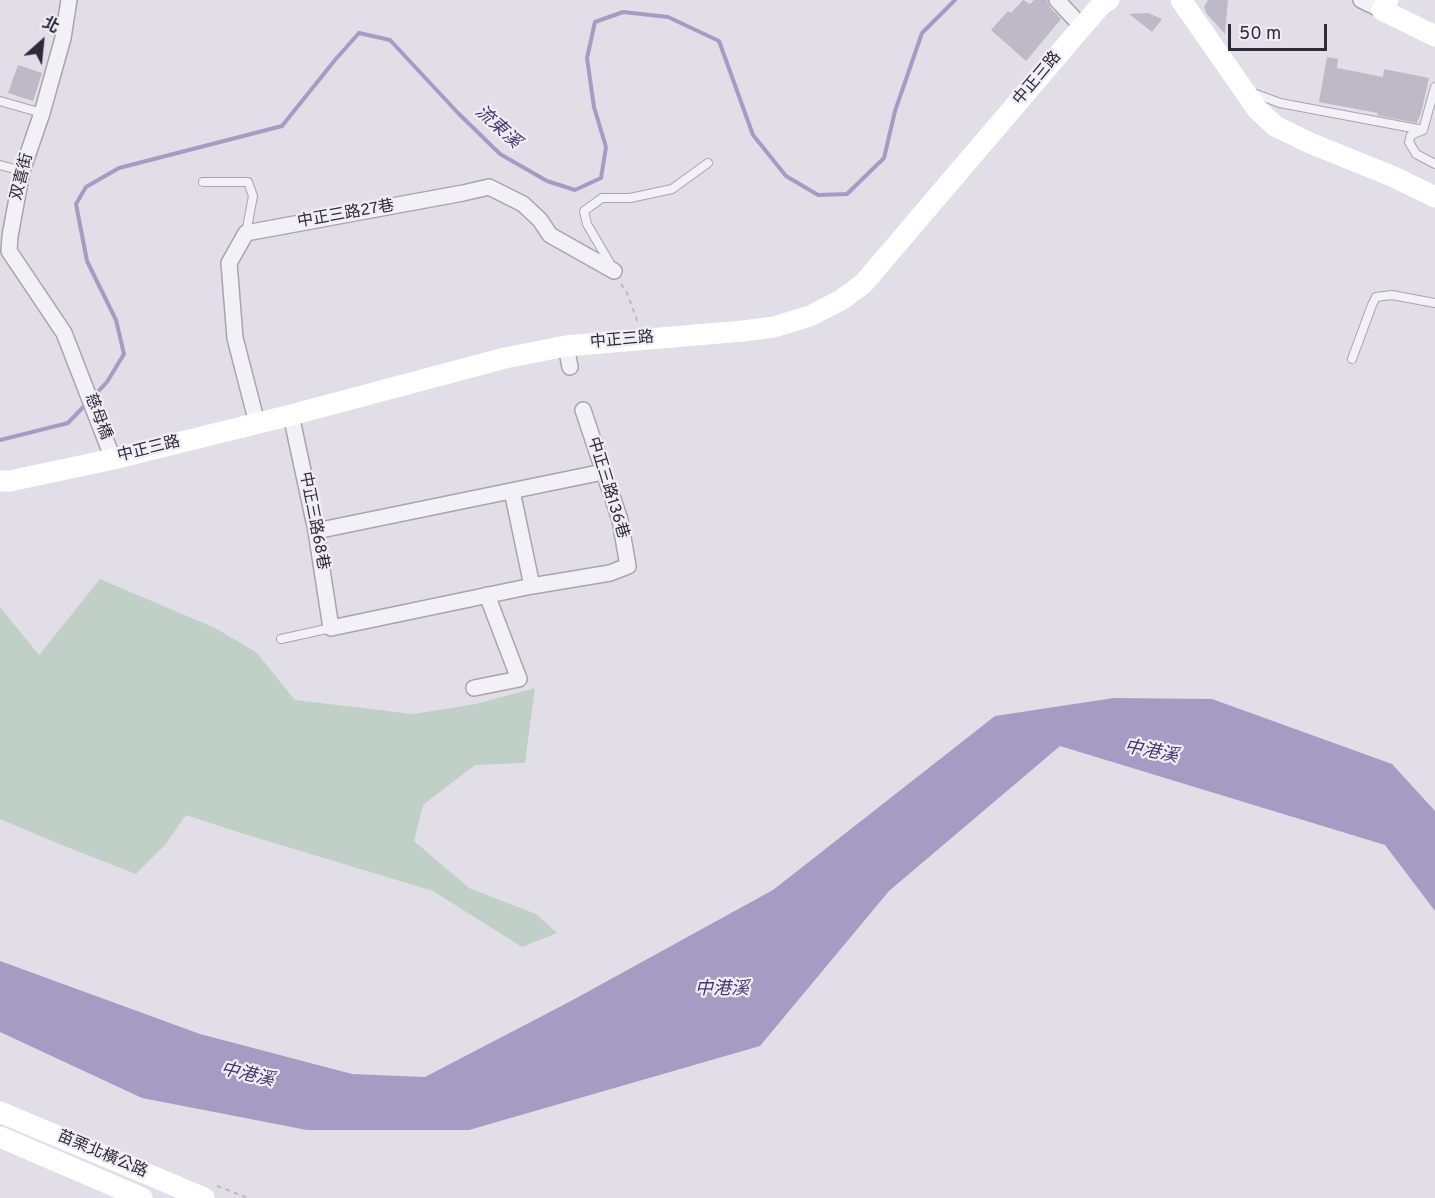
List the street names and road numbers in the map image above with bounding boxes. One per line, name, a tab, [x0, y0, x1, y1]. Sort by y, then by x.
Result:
street label: 中正三路	[1010, 48, 1066, 110]
street label: 双喜街	[8, 151, 38, 203]
street label: 中正三路27巷	[296, 197, 396, 233]
street label: 中正三路	[589, 329, 655, 353]
street label: 慈母橋	[79, 391, 115, 443]
street label: 中正三路	[116, 433, 182, 467]
street label: 中正三路136巷	[582, 435, 632, 541]
street label: 中正三路68巷	[294, 470, 332, 572]
street label: 苗栗北橫公路	[54, 1127, 150, 1183]

